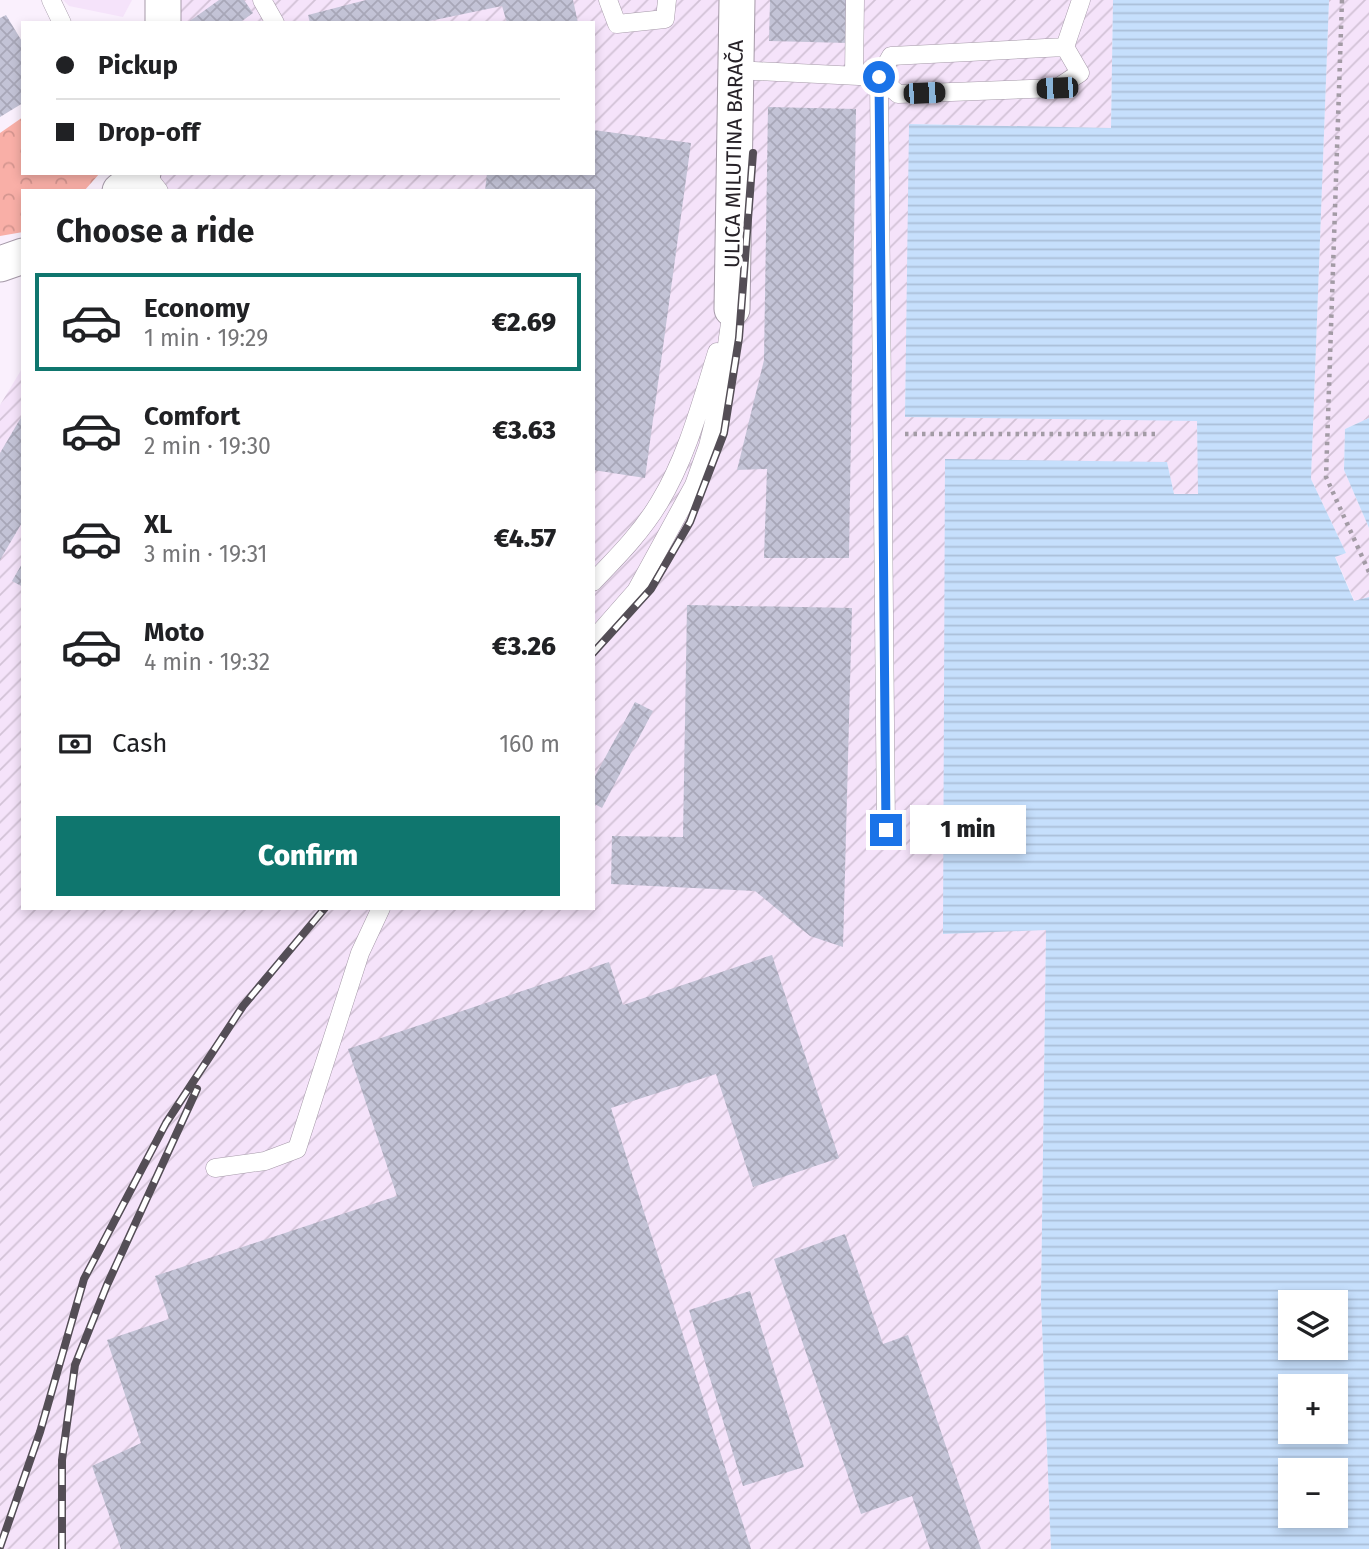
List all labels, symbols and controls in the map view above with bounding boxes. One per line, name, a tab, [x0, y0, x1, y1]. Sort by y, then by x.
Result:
street label: ULICA MILUTINA BARAČA	[719, 40, 749, 268]
text: Pickup	[98, 50, 178, 81]
route start	[863, 61, 895, 93]
car	[1036, 77, 1079, 99]
car	[903, 82, 946, 104]
text: Drop-off	[98, 117, 200, 148]
text: Choose a ride	[56, 212, 254, 250]
icon: car	[60, 291, 123, 354]
text: Economy	[144, 293, 250, 324]
text: €2.69	[492, 307, 556, 338]
text: 1 min · 19:29	[144, 324, 268, 352]
icon: car	[60, 399, 123, 462]
text: Comfort	[144, 401, 240, 432]
text: €3.63	[493, 415, 556, 446]
text: 2 min · 19:30	[144, 432, 271, 460]
icon: car	[60, 507, 123, 570]
text: XL	[144, 509, 172, 540]
text: €4.57	[494, 523, 556, 554]
text: 3 min · 19:31	[144, 540, 268, 568]
icon: car	[60, 615, 123, 678]
text: Moto	[144, 617, 204, 648]
text: €3.26	[492, 631, 556, 662]
text: 4 min · 19:32	[144, 648, 270, 676]
icon: cash	[56, 725, 94, 763]
text: Cash	[112, 728, 168, 759]
text: 160 m	[499, 730, 560, 758]
callout: 1 min	[910, 806, 1026, 854]
route end	[870, 814, 902, 846]
text: 1 min	[940, 815, 996, 843]
button: Confirm	[56, 816, 560, 896]
map controls	[1278, 1290, 1348, 1528]
button: layers	[1278, 1290, 1348, 1360]
button: +	[1278, 1374, 1348, 1444]
button: −	[1278, 1458, 1348, 1528]

